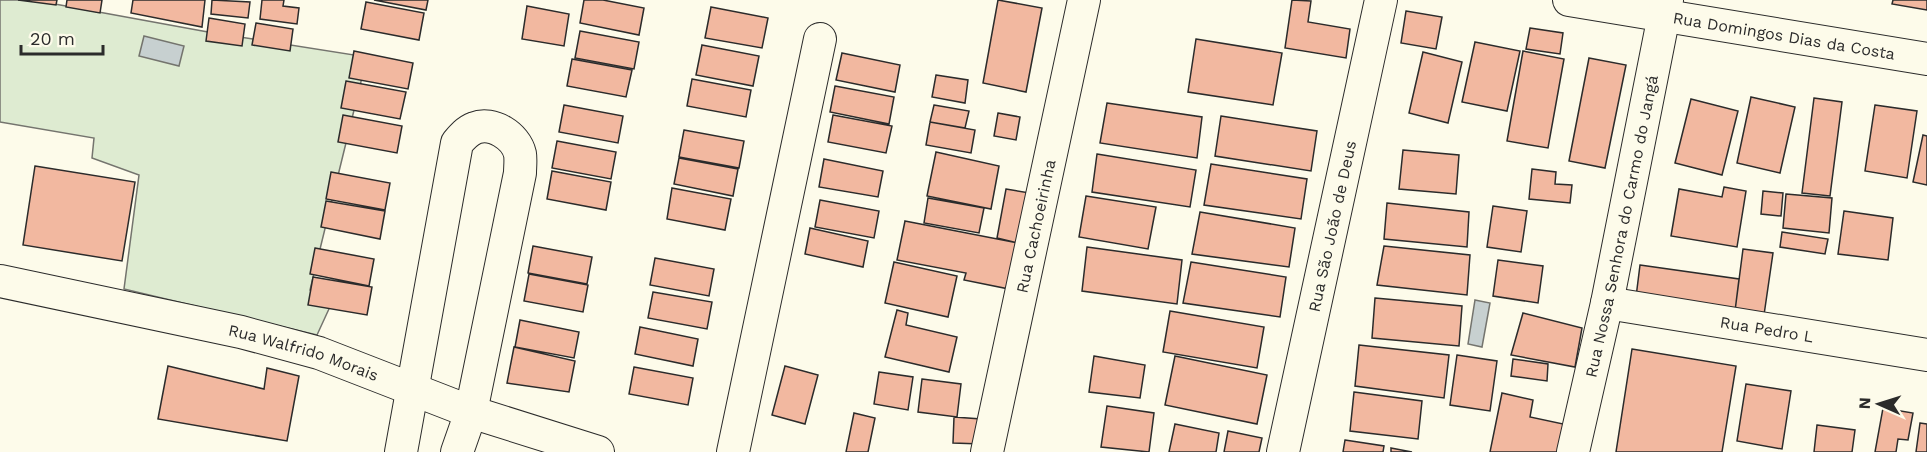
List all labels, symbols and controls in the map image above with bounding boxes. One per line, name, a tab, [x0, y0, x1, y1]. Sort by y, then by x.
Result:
street label: Rua Domingos Dias da Costa	[1672, 8, 1897, 63]
scale bar	[21, 18, 104, 56]
text: 20 m	[30, 28, 75, 49]
street label: Rua Nossa Senhora do Carmo do Jangá	[1581, 73, 1661, 379]
street label: Rua São João de Deus	[1304, 139, 1360, 314]
street label: Rua Cachoeirinha	[1012, 158, 1059, 295]
street label: Rua Pedro L	[1719, 312, 1815, 346]
street label: Rua Walfrido Morais	[227, 320, 381, 385]
north arrow	[1849, 374, 1909, 434]
text: N	[1855, 397, 1874, 410]

